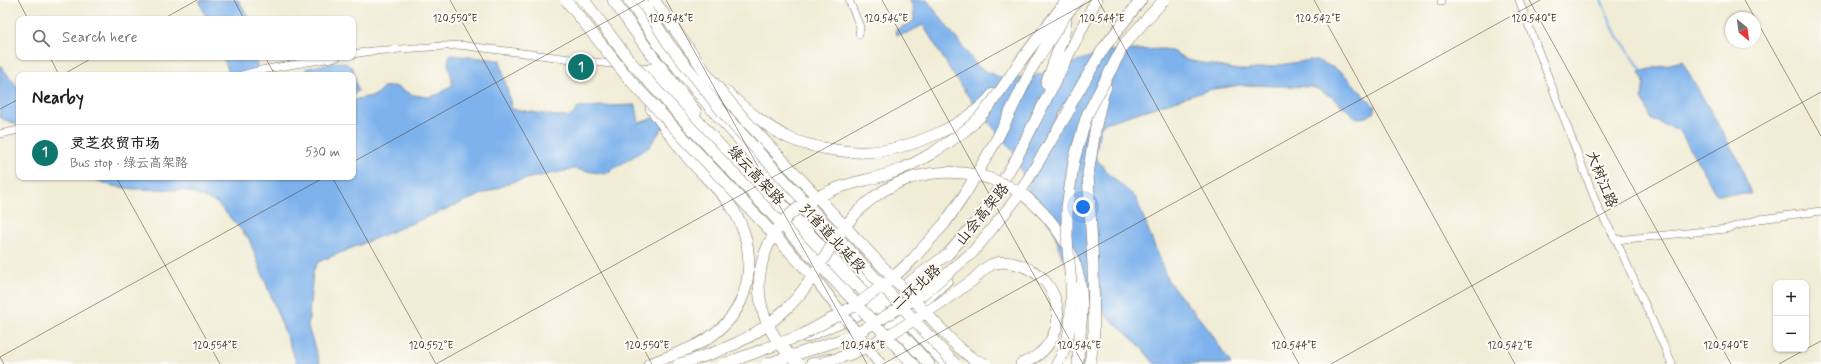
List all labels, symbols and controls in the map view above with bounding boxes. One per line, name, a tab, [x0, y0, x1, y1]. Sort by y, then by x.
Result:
text: 120.550°E	[433, 12, 477, 26]
text: 120.548°E	[649, 12, 694, 26]
text: 120.546°E	[864, 12, 908, 26]
text: 120.544°E	[1079, 12, 1125, 26]
text: 120.542°E	[1295, 12, 1341, 26]
text: 120.540°E	[1511, 12, 1557, 26]
north arrow	[1725, 12, 1761, 48]
search box	[16, 16, 356, 60]
icon: search	[30, 27, 52, 49]
text: Search here	[62, 28, 138, 48]
pin: 1	[568, 52, 594, 82]
text: Nearby	[32, 87, 84, 109]
text: 灵芝农贸市场	[70, 134, 160, 154]
street label: 绿云高架路	[722, 141, 788, 210]
text: 1	[42, 144, 48, 161]
text: 530 m	[305, 144, 340, 161]
street label: 大树江路	[1581, 148, 1622, 211]
text: Bus stop · 绿云高架路	[70, 155, 188, 172]
street label: 山会高架路	[951, 179, 1014, 250]
your location	[1073, 197, 1093, 217]
street label: 31省道北延段	[795, 200, 870, 278]
street label: 二环北路	[888, 260, 946, 315]
map controls	[1773, 280, 1809, 352]
button: +	[1773, 280, 1809, 316]
button: −	[1773, 316, 1809, 352]
text: 120.554°E	[193, 339, 237, 353]
text: 120.552°E	[409, 339, 453, 353]
text: 120.550°E	[625, 339, 669, 353]
text: 120.548°E	[841, 339, 886, 353]
text: 120.546°E	[1057, 339, 1101, 353]
text: 120.544°E	[1271, 339, 1317, 353]
text: 120.542°E	[1487, 339, 1533, 353]
text: 120.540°E	[1703, 339, 1749, 353]

